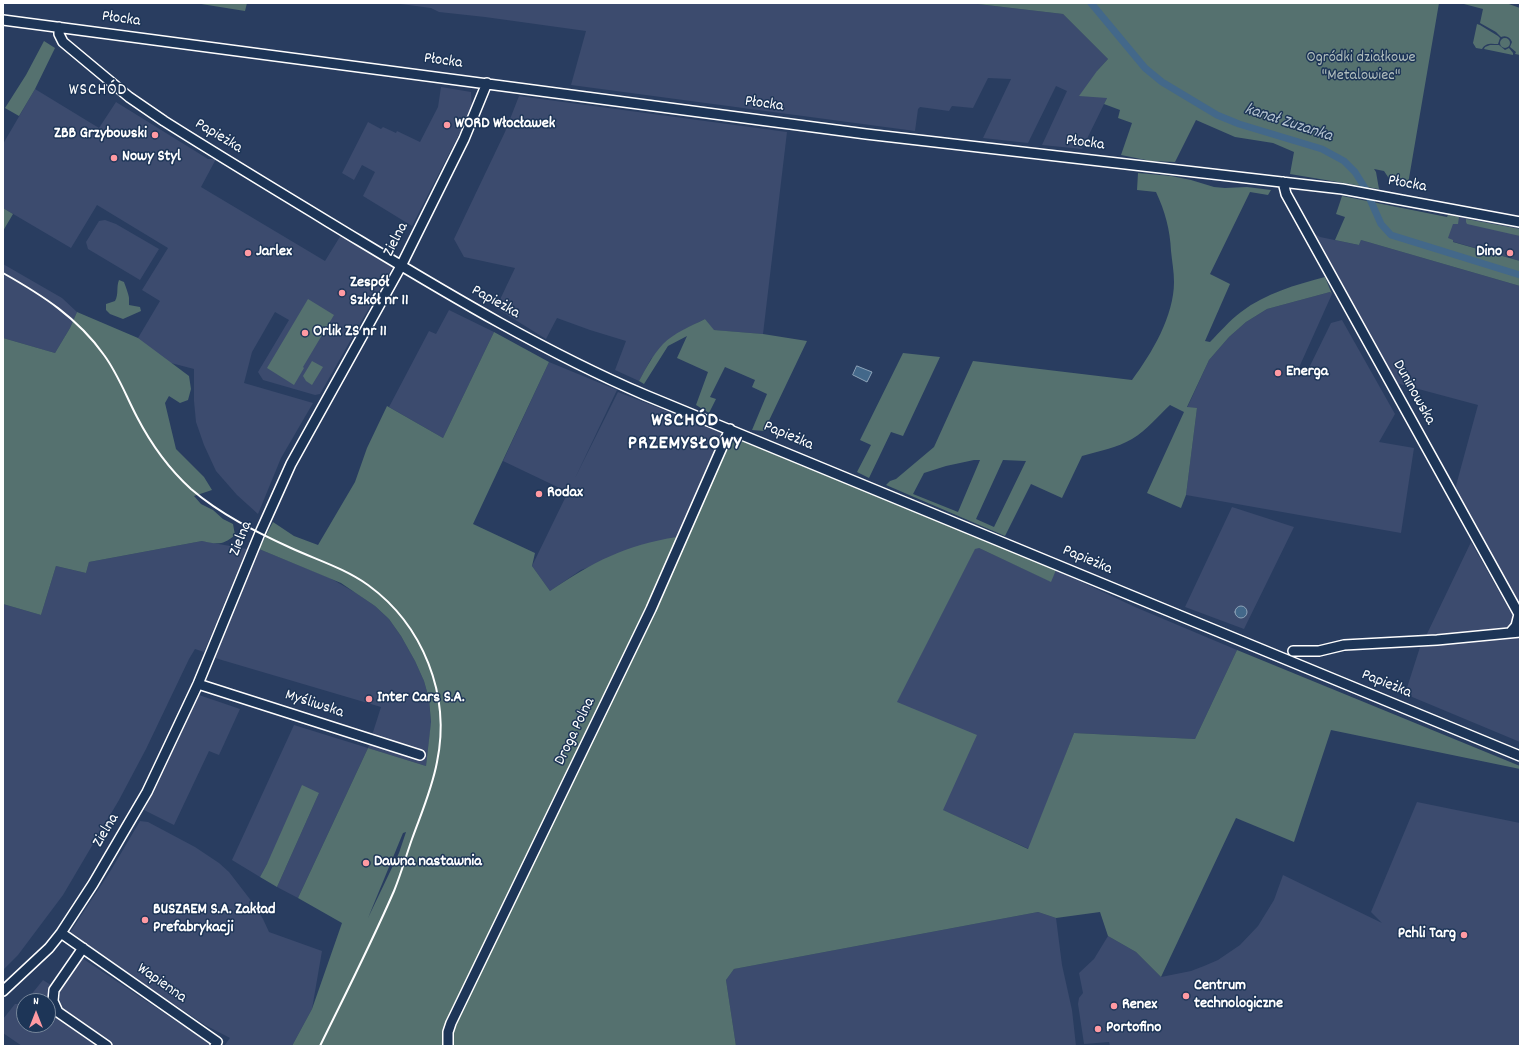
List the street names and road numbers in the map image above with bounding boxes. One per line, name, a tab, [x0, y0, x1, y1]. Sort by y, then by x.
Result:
street label: Płocka	[100, 8, 142, 32]
street label: Płocka	[422, 50, 464, 74]
street label: Płocka	[743, 93, 785, 117]
street label: Papieżka	[191, 115, 245, 159]
street label: Płocka	[1065, 132, 1105, 156]
street label: Płocka	[1386, 172, 1428, 198]
street label: Zielna	[380, 220, 414, 260]
street label: Papieżka	[467, 282, 523, 324]
street label: Duninowska	[1387, 357, 1439, 429]
street label: Papieżka	[760, 418, 816, 456]
street label: Zielna	[226, 519, 258, 559]
street label: Papieżka	[1059, 542, 1115, 580]
street label: Papieżka	[1358, 666, 1414, 704]
street label: Myśliwska	[282, 687, 346, 723]
street label: Droga Polna	[551, 695, 601, 769]
street label: Zielna	[90, 811, 124, 851]
street label: Wapienna	[132, 960, 190, 1008]

